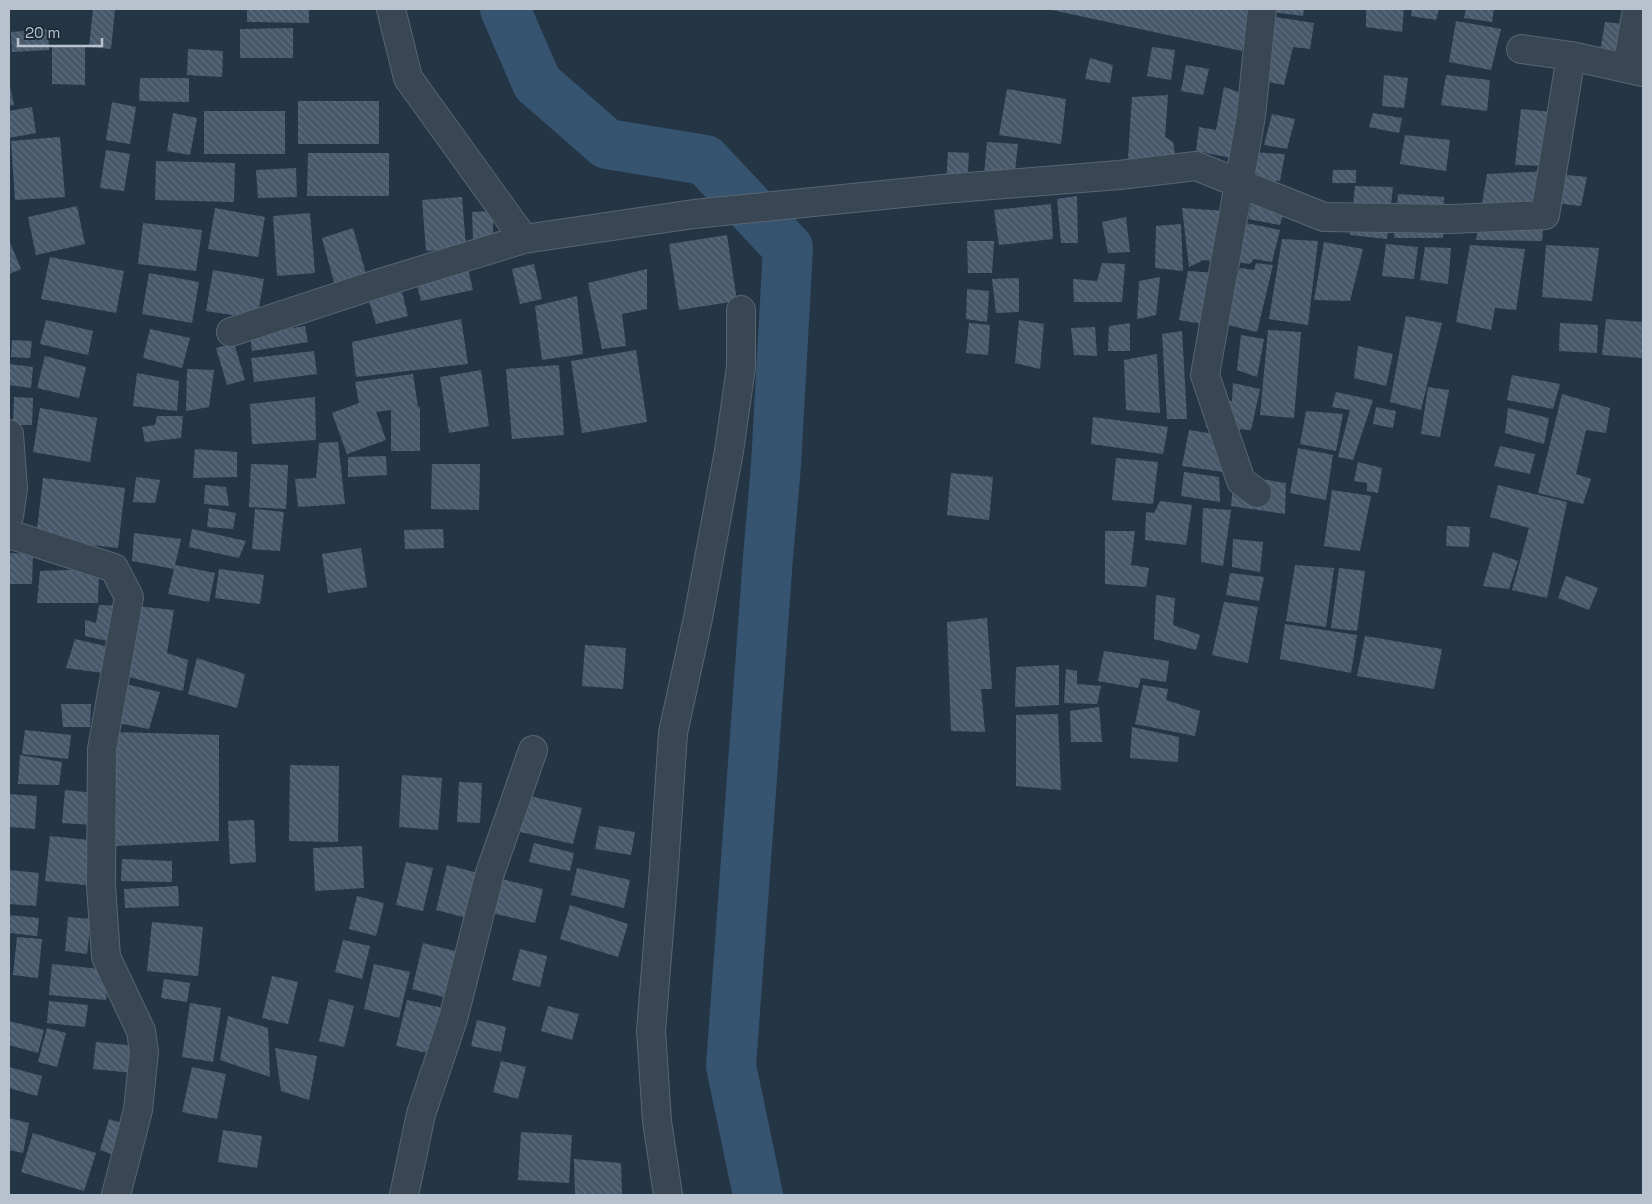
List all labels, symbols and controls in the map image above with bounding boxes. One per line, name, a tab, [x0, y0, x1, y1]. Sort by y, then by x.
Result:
scale bar	[18, 15, 101, 47]
text: 20 m	[25, 23, 60, 42]

